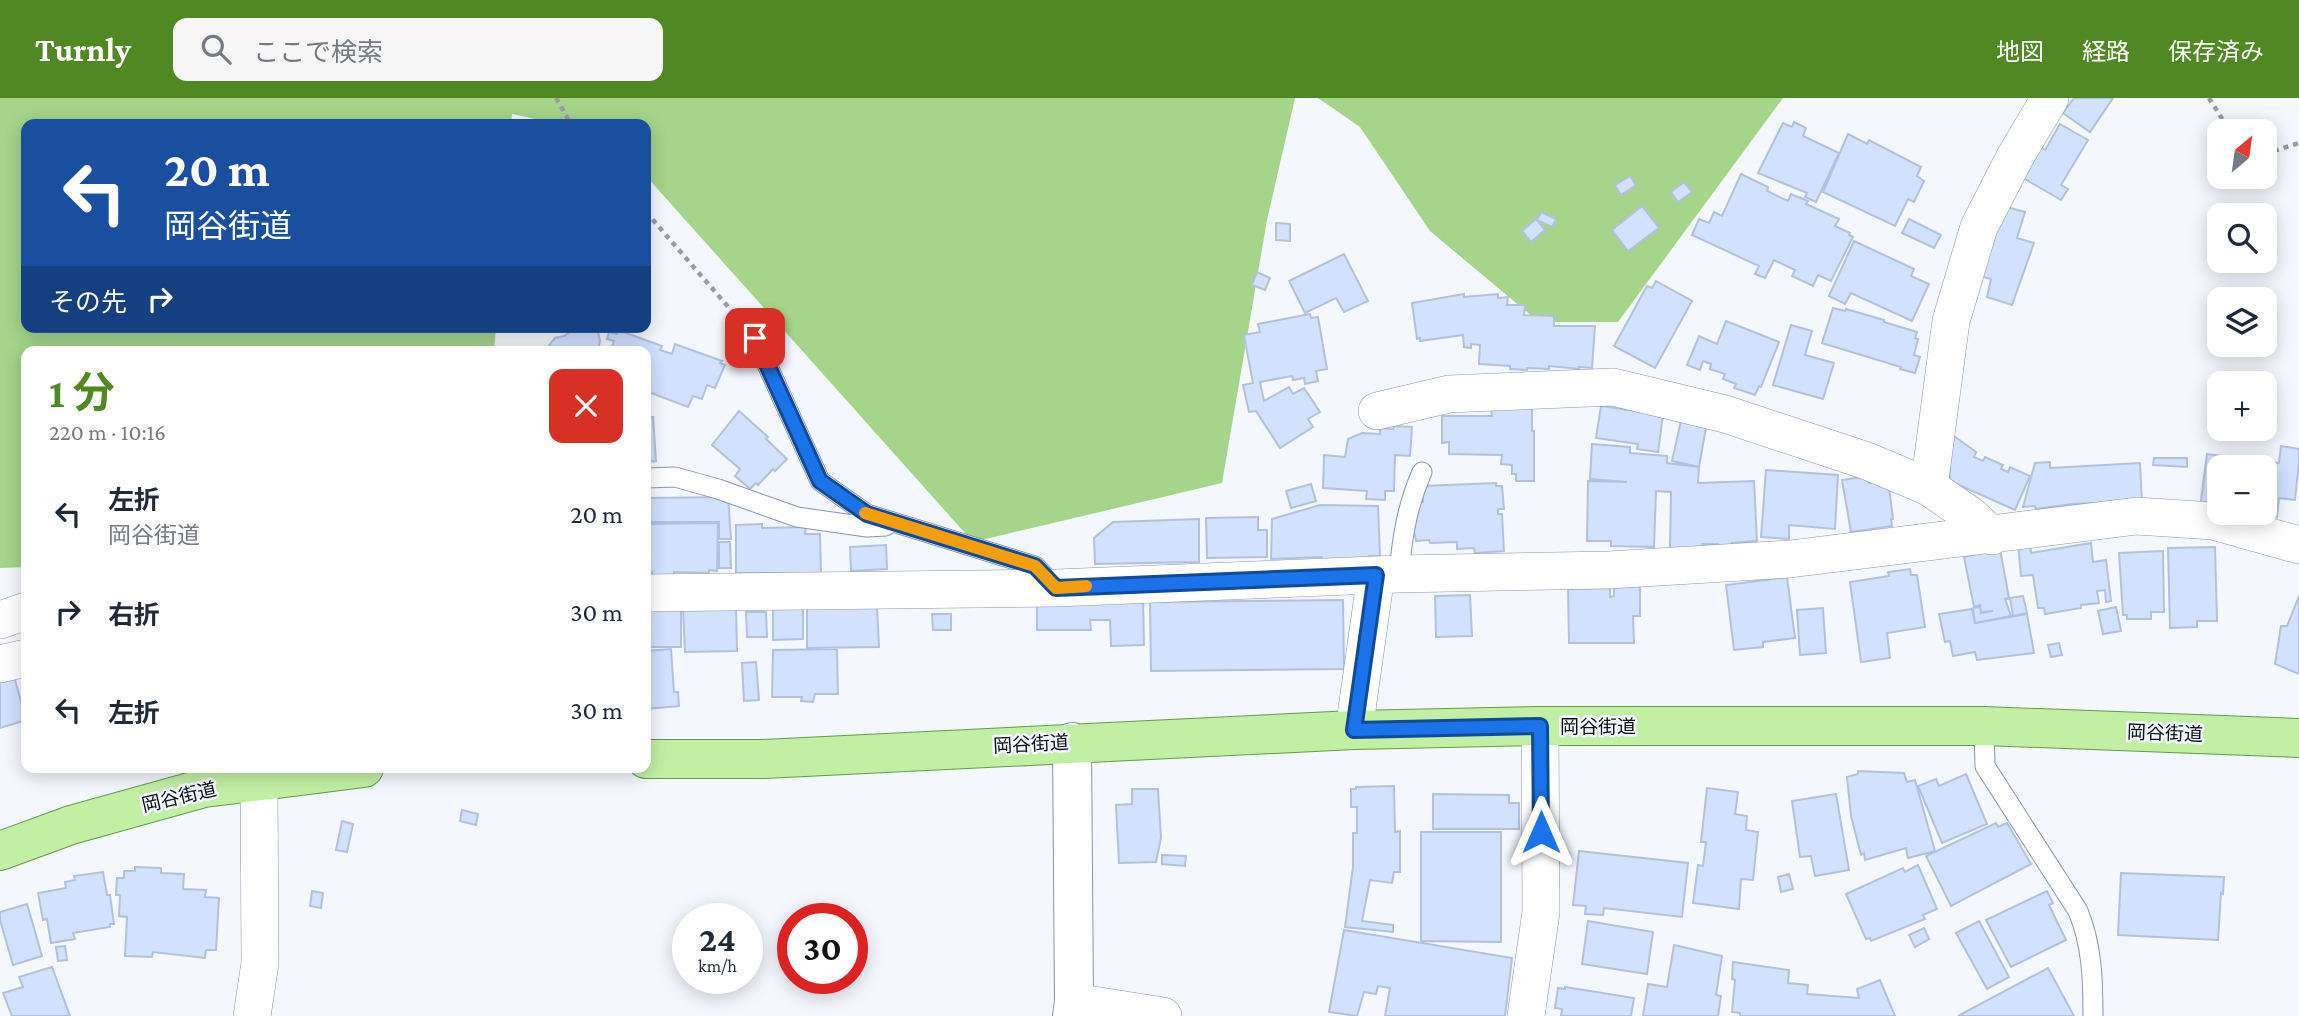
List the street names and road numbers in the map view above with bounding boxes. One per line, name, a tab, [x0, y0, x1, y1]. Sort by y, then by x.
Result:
street label: 岡谷街道	[1560, 716, 1636, 737]
street label: 岡谷街道	[2127, 721, 2203, 745]
street label: 岡谷街道	[992, 732, 1070, 756]
street label: 岡谷街道	[140, 778, 218, 816]

